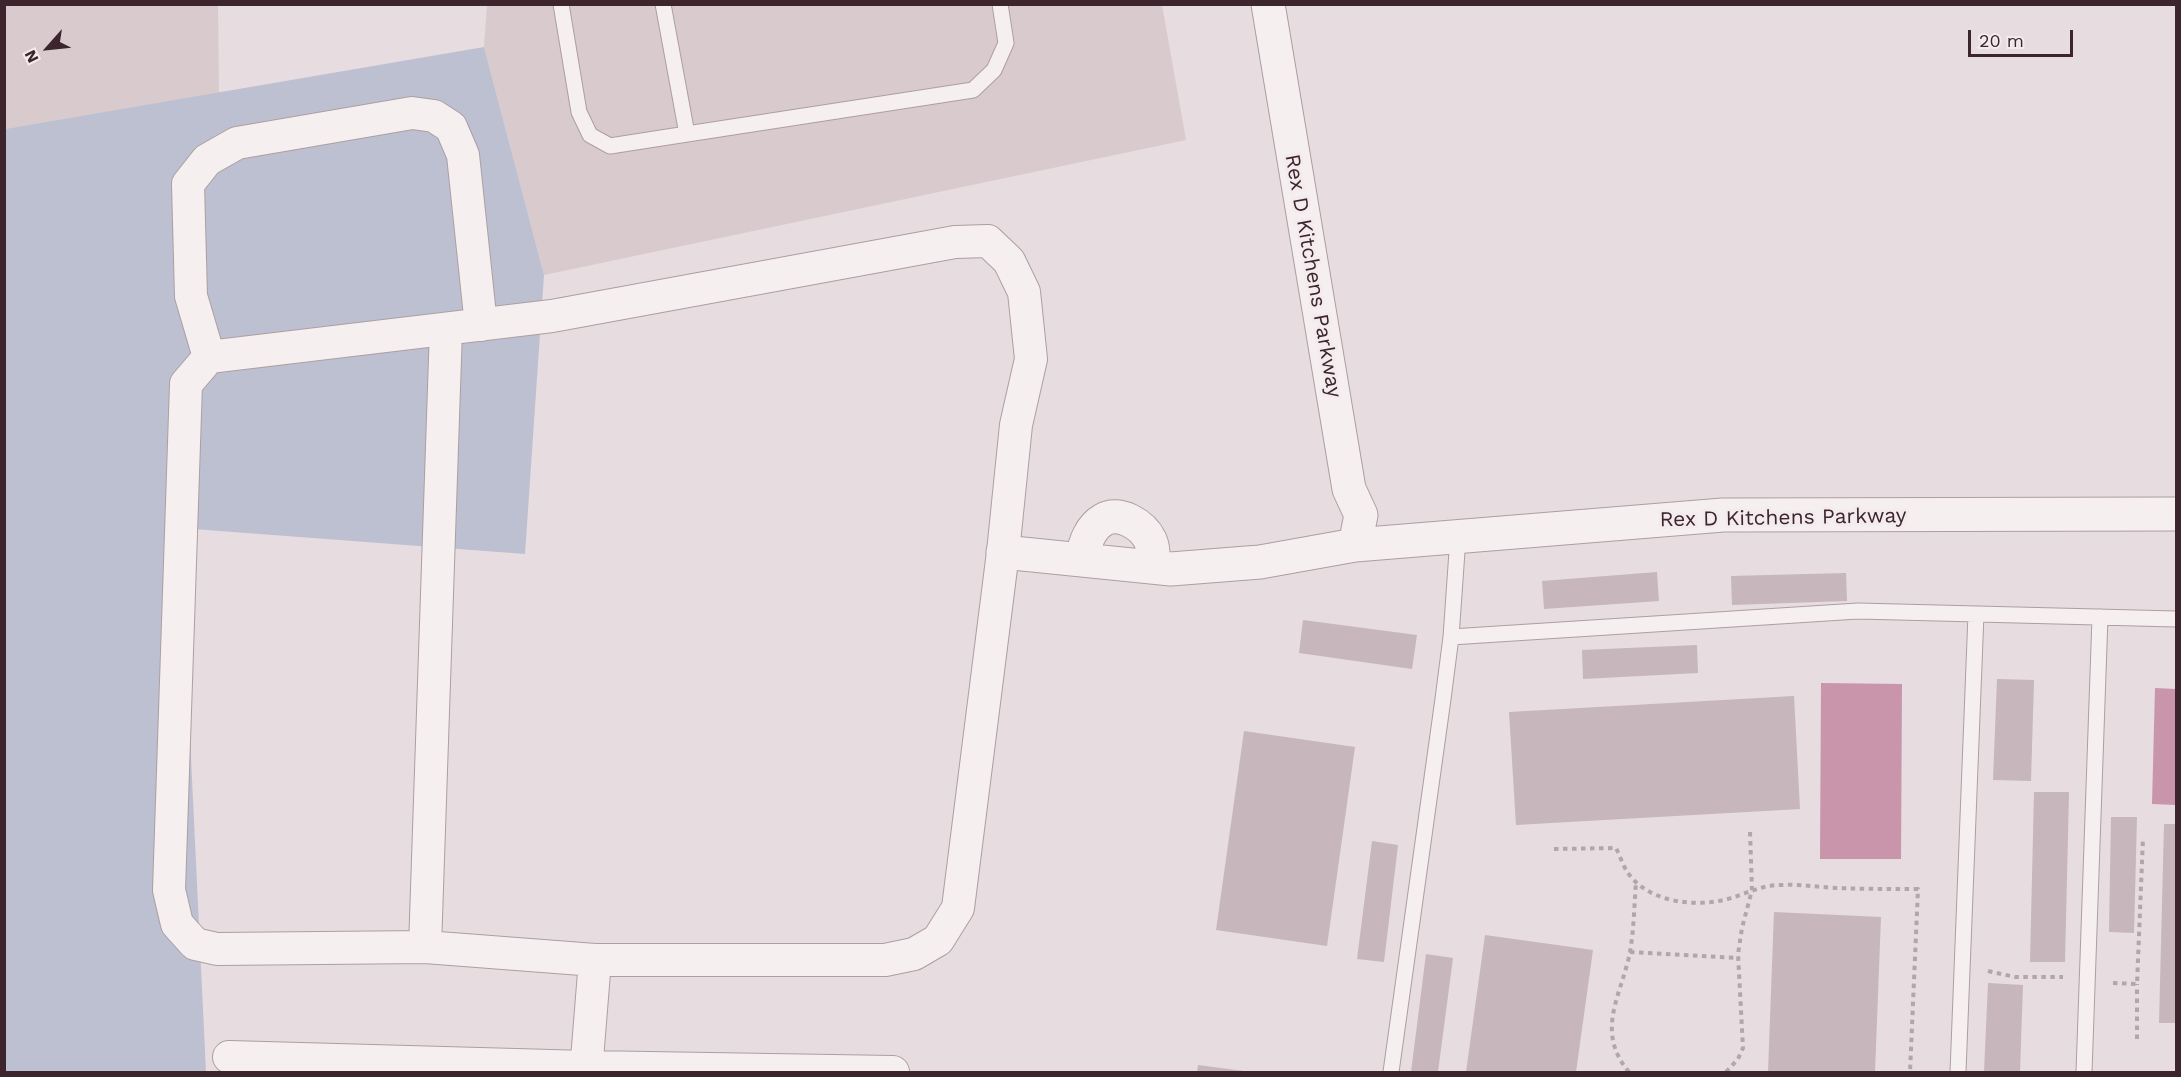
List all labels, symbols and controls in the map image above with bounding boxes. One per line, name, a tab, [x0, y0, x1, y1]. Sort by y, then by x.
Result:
north arrow	[18, 18, 78, 78]
scale bar	[1971, 18, 2076, 56]
text: 20 m	[1979, 30, 2024, 51]
text: N	[20, 47, 43, 66]
street label: Rex D Kitchens Parkway	[1279, 152, 1347, 400]
street label: Rex D Kitchens Parkway	[1659, 503, 1907, 533]

